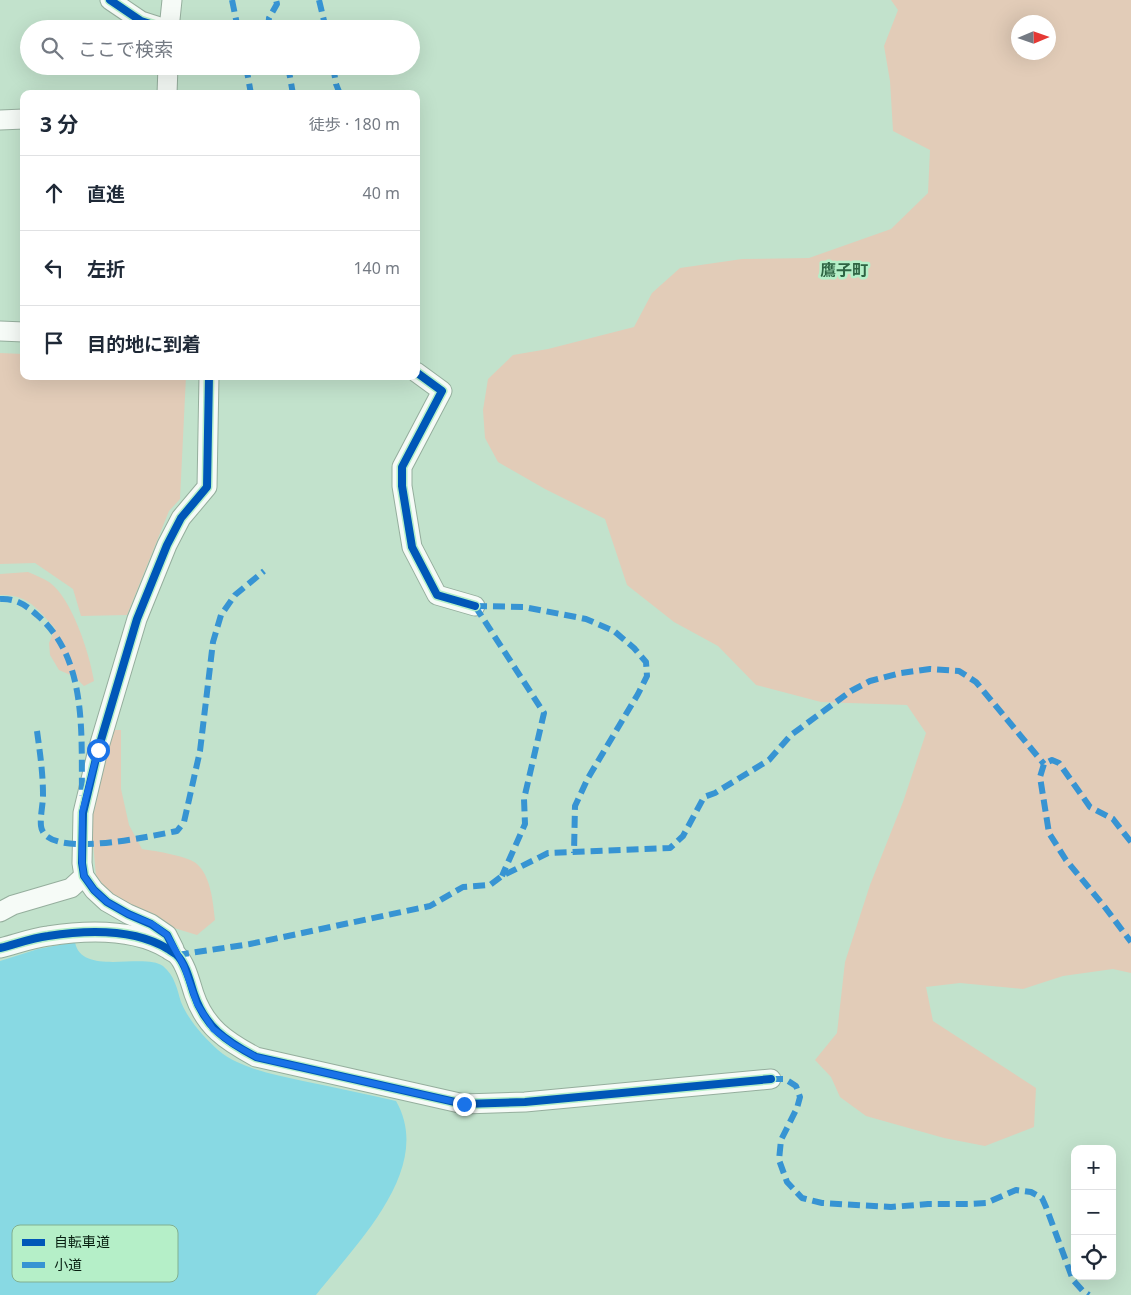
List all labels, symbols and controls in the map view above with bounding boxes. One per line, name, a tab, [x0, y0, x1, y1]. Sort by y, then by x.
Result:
north arrow	[1011, 15, 1056, 60]
search box	[20, 20, 420, 75]
icon: search	[38, 34, 66, 62]
text: ここで検索	[78, 36, 173, 62]
text: 3 分	[40, 110, 78, 138]
text: 徒歩 · 180 m	[309, 113, 400, 135]
icon: ahead	[40, 179, 68, 207]
text: 直進	[87, 181, 125, 207]
text: 40 m	[363, 182, 400, 204]
icon: left	[40, 254, 68, 282]
text: 左折	[87, 256, 125, 282]
text: 140 m	[353, 257, 400, 279]
district label: 鷹子町	[820, 259, 868, 281]
icon: arrive	[40, 329, 68, 357]
text: 目的地に到着	[87, 331, 201, 357]
route start	[87, 739, 110, 762]
route end	[453, 1093, 476, 1116]
map controls	[1071, 1145, 1116, 1280]
button: +	[1071, 1145, 1116, 1190]
button: −	[1071, 1190, 1116, 1235]
legend	[12, 1225, 178, 1282]
text: 自転車道	[54, 1232, 110, 1251]
button: locate	[1071, 1235, 1116, 1280]
text: 小道	[54, 1255, 82, 1274]

